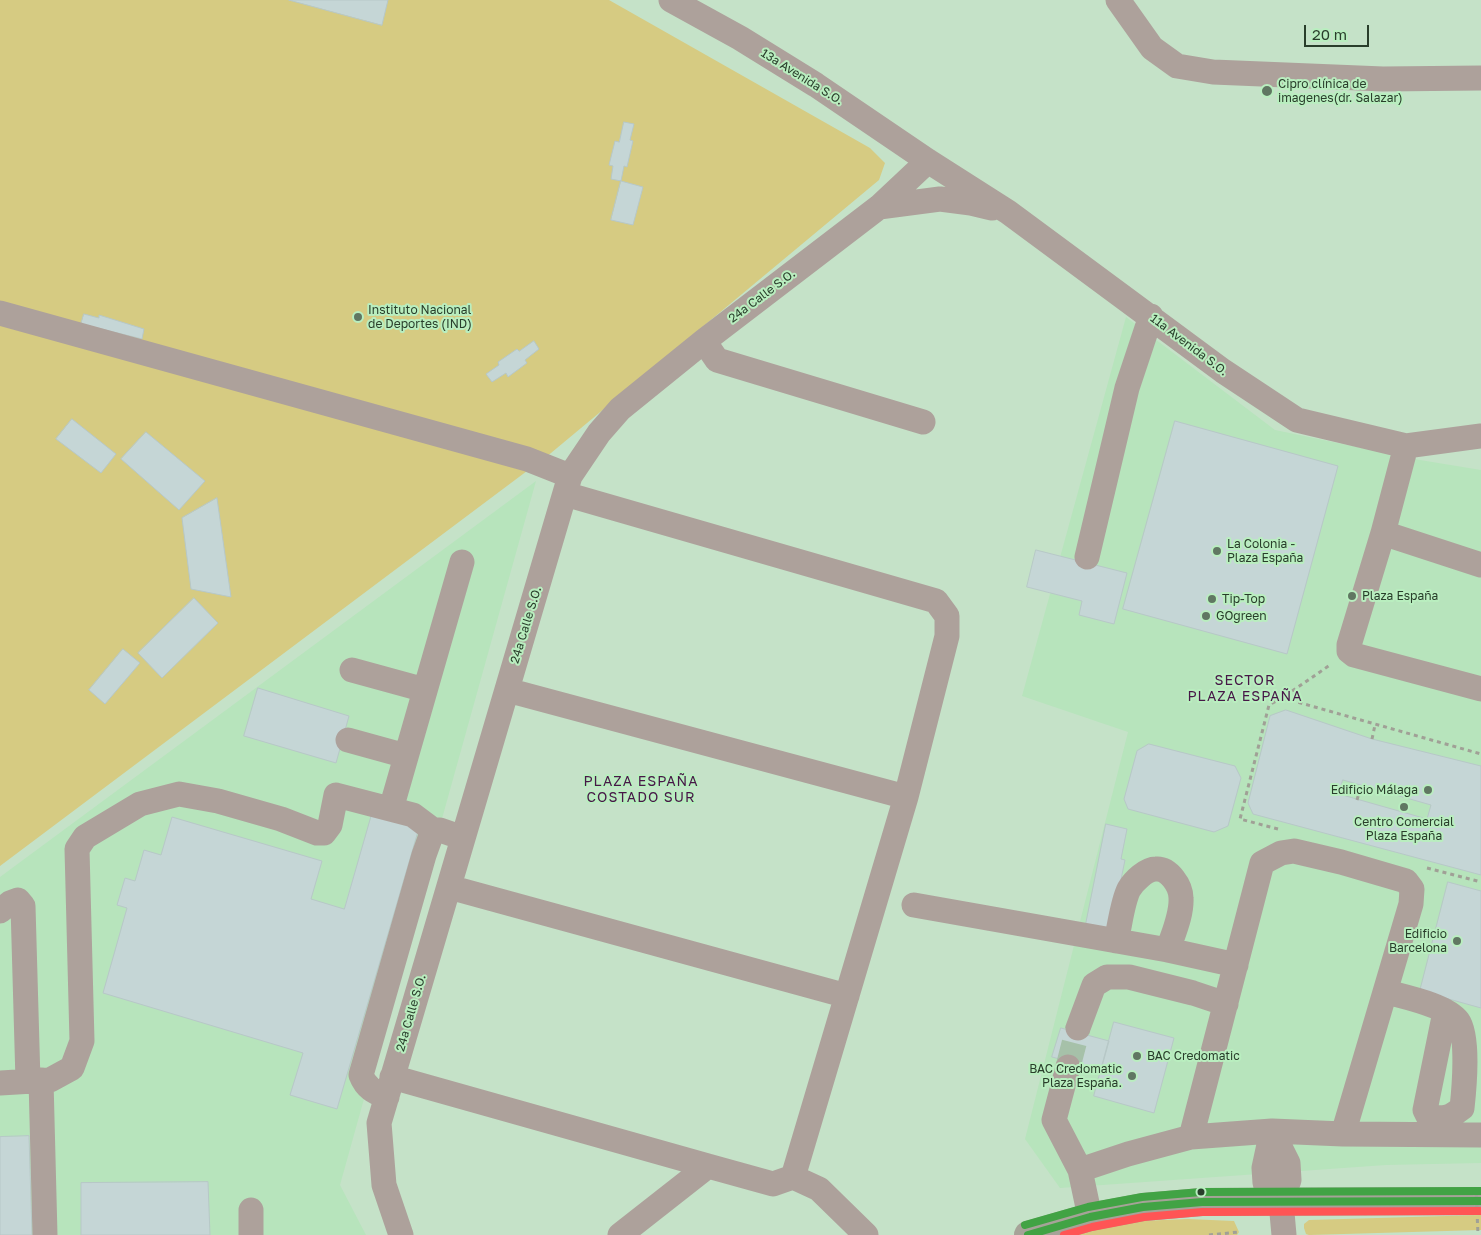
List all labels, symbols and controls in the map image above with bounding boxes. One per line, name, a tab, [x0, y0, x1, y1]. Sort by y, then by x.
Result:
scale bar	[1306, 15, 1371, 47]
text: 20 m	[1312, 25, 1347, 43]
street label: 13a Avenida S.O.	[758, 46, 846, 108]
place label: Cipro clínica de imagenes(dr. Salazar)	[1278, 77, 1403, 105]
marker: Cipro clínica de imagenes(dr. Salazar)	[1260, 84, 1274, 98]
street label: 24a Calle S.O.	[726, 266, 798, 326]
place label: Instituto Nacional de Deportes (IND)	[368, 303, 472, 331]
marker: Instituto Nacional de Deportes (IND)	[352, 311, 364, 323]
street label: 11a Avenida S.O.	[1147, 311, 1231, 379]
place label: La Colonia - Plaza España	[1227, 537, 1303, 565]
marker: La Colonia - Plaza España	[1211, 545, 1223, 557]
street label: 24a Calle S.O.	[507, 585, 545, 665]
place label: Plaza España	[1362, 589, 1438, 603]
marker: Plaza España	[1346, 590, 1358, 602]
place label: Tip-Top	[1222, 592, 1265, 606]
marker: Tip-Top	[1206, 593, 1218, 605]
place label: GOgreen	[1216, 609, 1267, 623]
marker: GOgreen	[1200, 610, 1212, 622]
district label: SECTOR PLAZA ESPAÑA	[1186, 673, 1304, 706]
district label: PLAZA ESPAÑA COSTADO SUR	[582, 774, 700, 806]
place label: Edificio Málaga	[1331, 783, 1418, 797]
marker: Edificio Málaga	[1422, 784, 1434, 796]
marker: Centro Comercial Plaza España	[1398, 801, 1410, 813]
place label: Centro Comercial Plaza España	[1354, 815, 1454, 843]
place label: Edificio Barcelona	[1389, 927, 1447, 955]
marker: Edificio Barcelona	[1451, 935, 1463, 947]
street label: 24a Calle S.O.	[393, 973, 429, 1053]
place label: BAC Credomatic	[1147, 1049, 1240, 1063]
marker: BAC Credomatic	[1131, 1050, 1143, 1062]
place label: BAC Credomatic Plaza España.	[1029, 1062, 1122, 1090]
marker: BAC Credomatic Plaza España.	[1126, 1070, 1138, 1082]
unlabelled marker	[1196, 1187, 1206, 1197]

